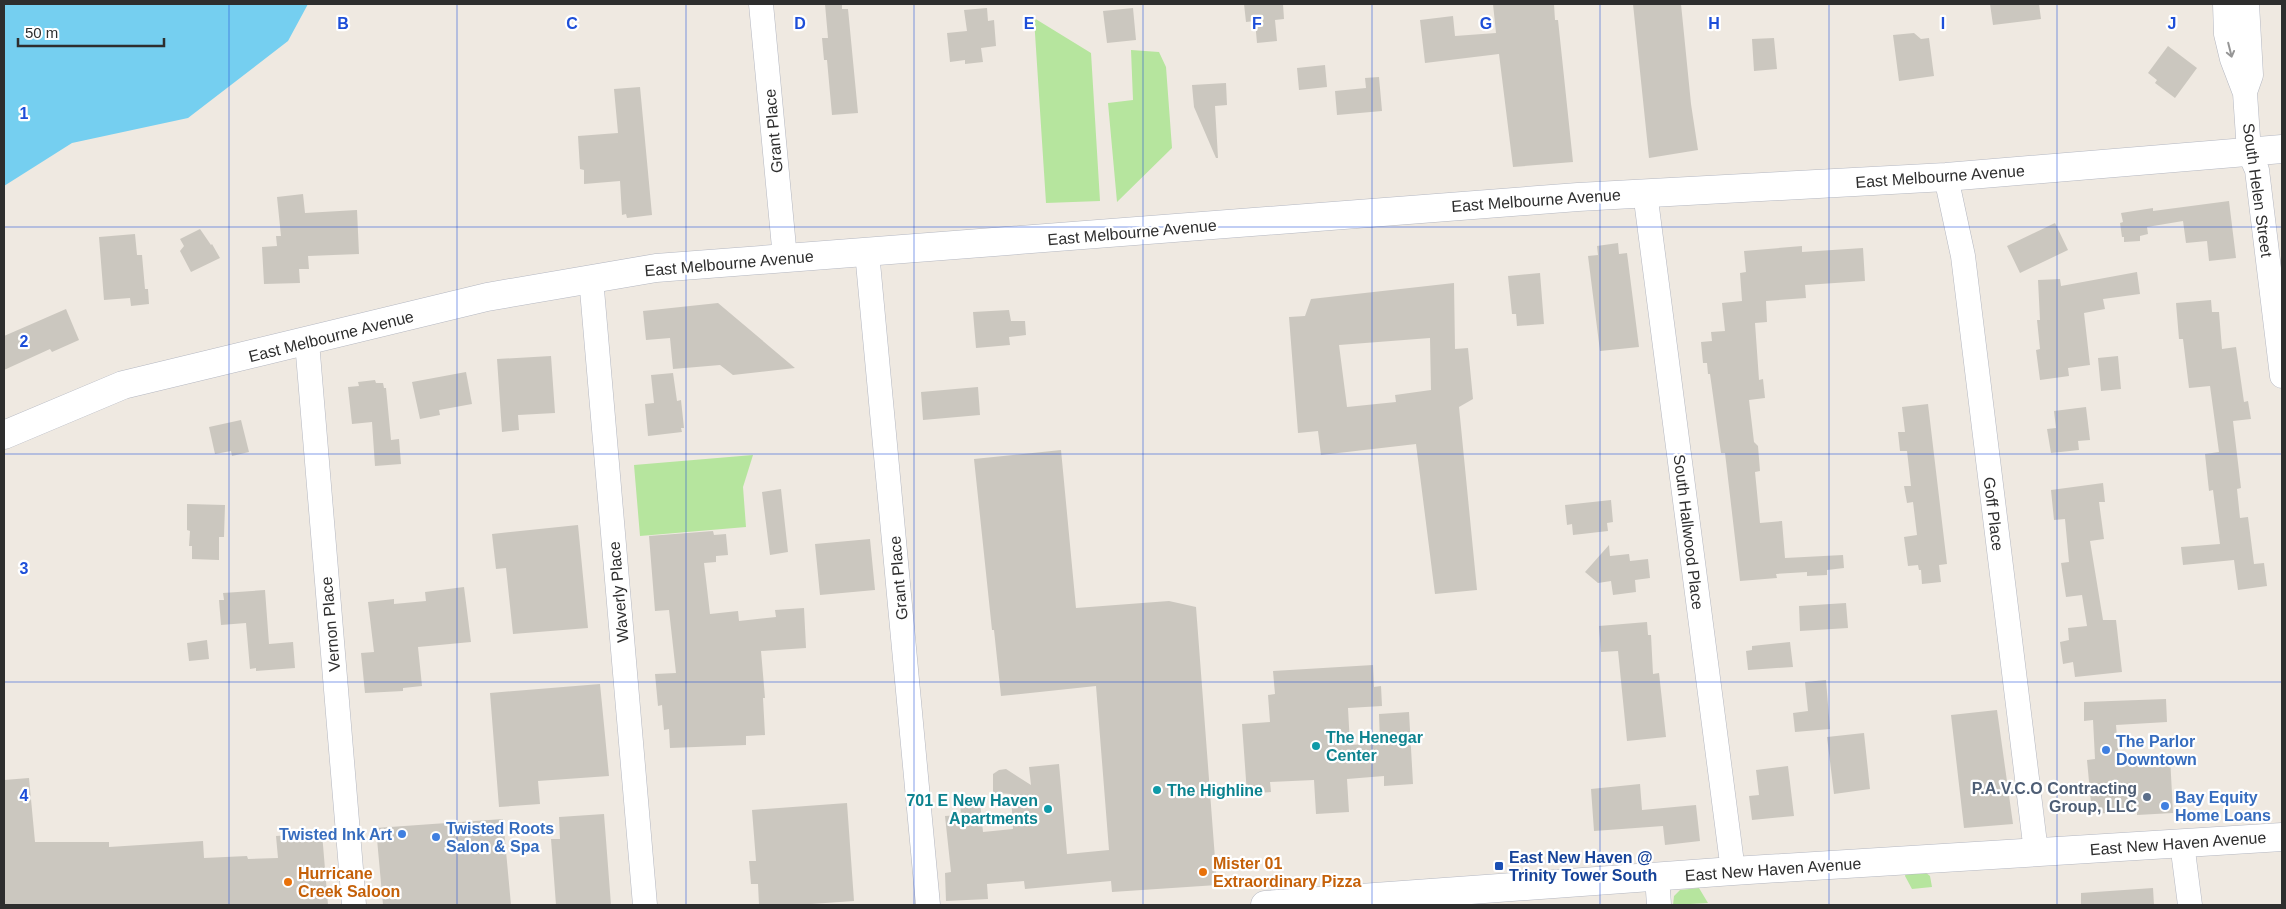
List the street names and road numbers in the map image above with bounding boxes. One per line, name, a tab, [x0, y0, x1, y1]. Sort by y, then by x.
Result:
street label: Grant Place	[761, 88, 786, 174]
street label: South Helen Street	[2240, 122, 2275, 259]
street label: East Melbourne Avenue	[1855, 162, 2025, 191]
street label: East Melbourne Avenue	[1451, 186, 1621, 215]
street label: East Melbourne Avenue	[1047, 217, 1217, 248]
street label: East Melbourne Avenue	[644, 248, 814, 279]
street label: East Melbourne Avenue	[247, 308, 416, 365]
street label: South Hallwood Place	[1671, 453, 1706, 611]
street label: Goff Place	[1981, 476, 2006, 552]
street label: Grant Place	[886, 535, 911, 621]
street label: Waverly Place	[606, 540, 631, 643]
street label: Vernon Place	[318, 576, 343, 672]
street label: East New Haven Avenue	[2089, 829, 2267, 858]
street label: East New Haven Avenue	[1684, 855, 1862, 884]

